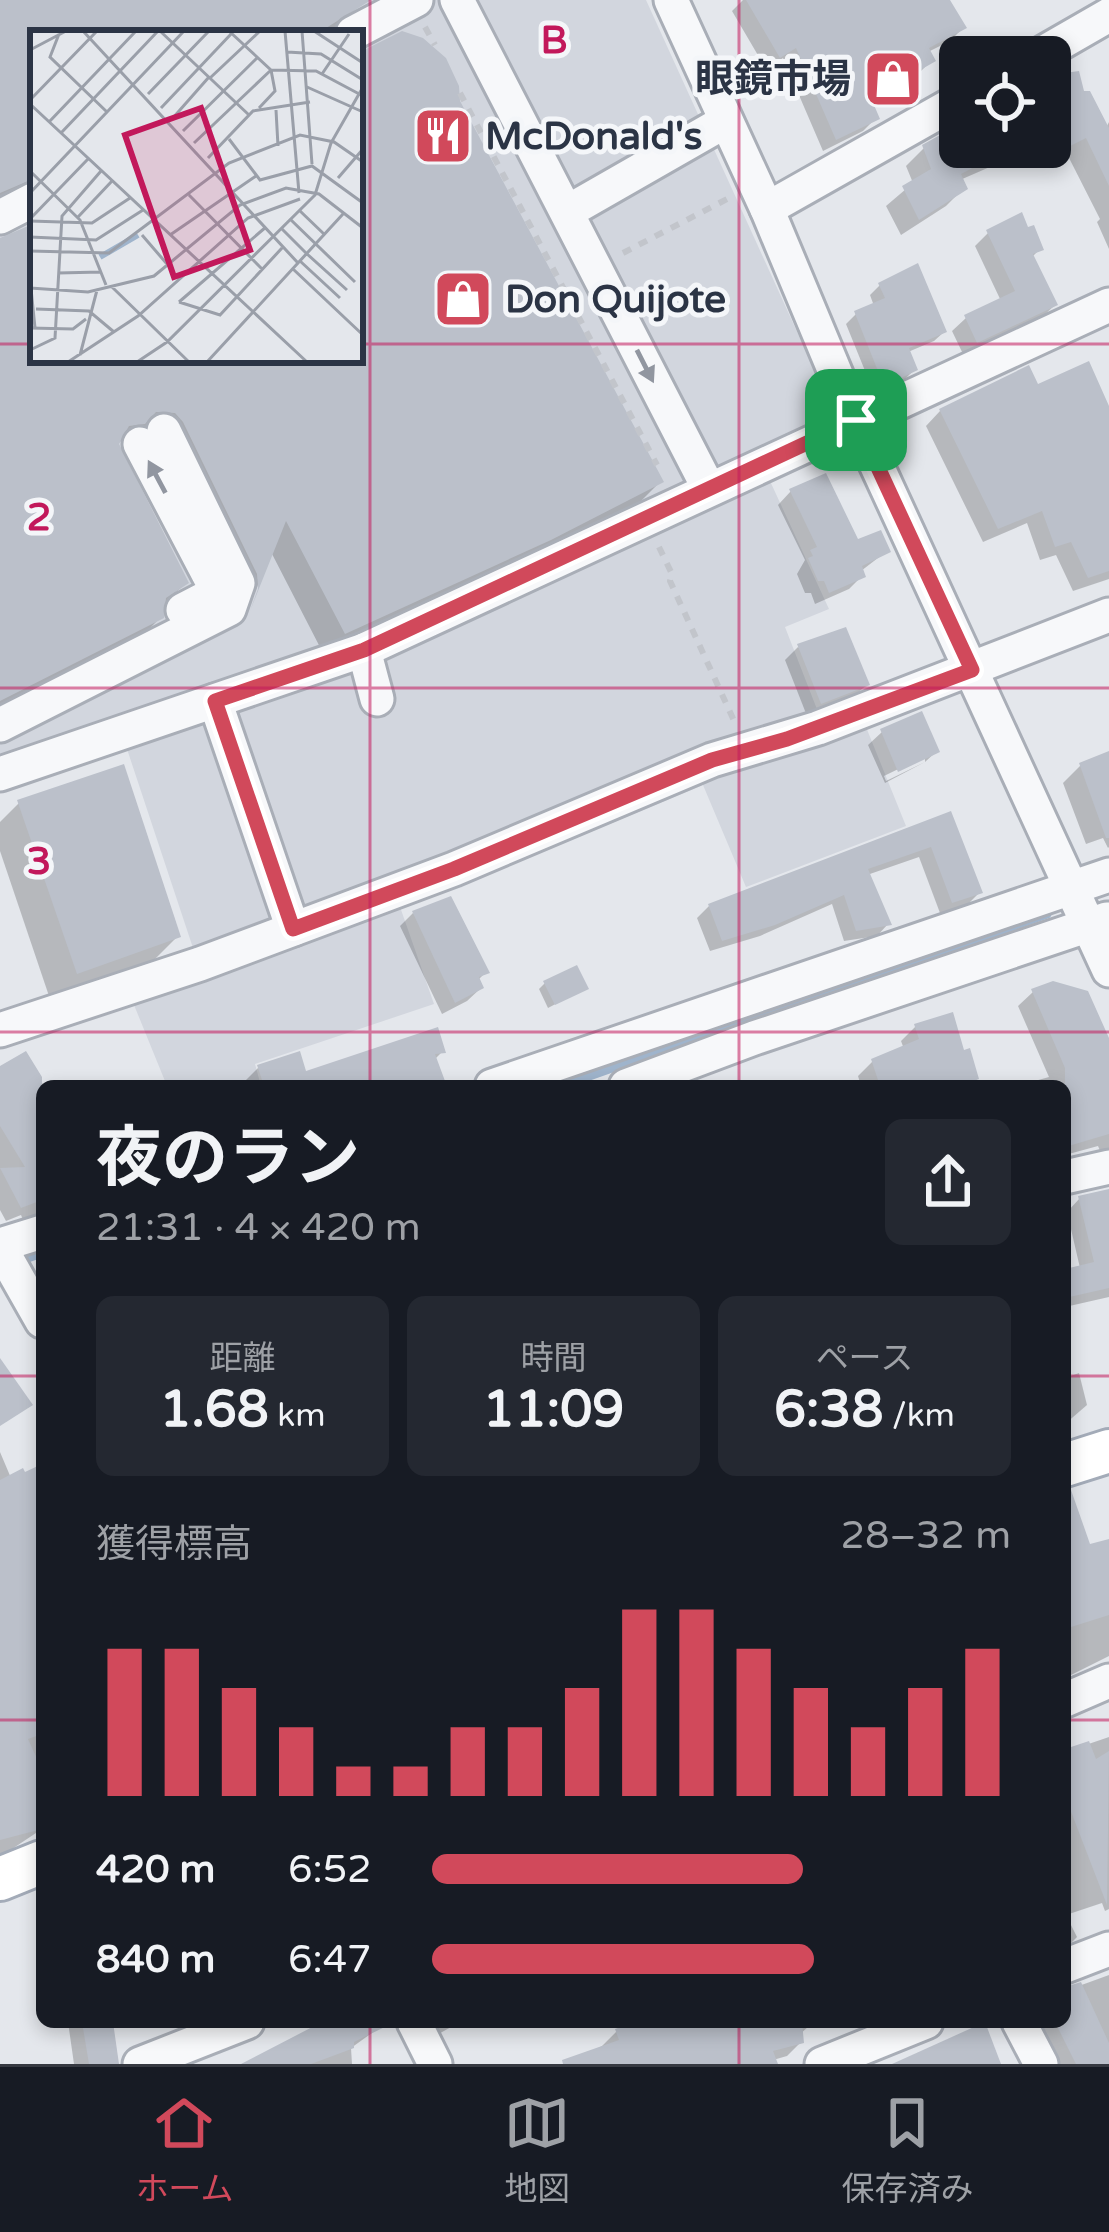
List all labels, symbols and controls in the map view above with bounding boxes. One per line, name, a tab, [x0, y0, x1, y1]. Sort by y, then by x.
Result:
text: B	[540, 17, 568, 64]
inset map	[30, 30, 363, 363]
map controls	[939, 36, 1071, 168]
button: locate	[939, 36, 1071, 168]
shop icon: 眼鏡市場	[862, 48, 924, 110]
place label: 眼鏡市場	[695, 56, 851, 103]
restaurant icon: McDonald's	[412, 105, 474, 167]
place label: McDonald's	[485, 113, 703, 160]
shop icon: Don Quijote	[432, 268, 494, 330]
place label: Don Quijote	[505, 276, 726, 323]
one-way arrow	[635, 348, 655, 383]
pin	[805, 369, 907, 471]
icon: arrive	[823, 387, 889, 453]
one-way arrow	[147, 460, 168, 495]
text: 2	[27, 494, 51, 541]
text: 3	[27, 838, 51, 885]
text: 夜のラン	[96, 1119, 360, 1199]
button: share	[885, 1119, 1011, 1245]
text: 21:31 · 4 × 420 m	[96, 1204, 421, 1251]
text: 距離	[210, 1339, 276, 1378]
text: 時間	[521, 1339, 587, 1378]
text: ペース	[816, 1339, 913, 1378]
text: 1.68	[159, 1379, 269, 1441]
text: 11:09	[483, 1379, 624, 1441]
text: 6:38	[774, 1379, 883, 1441]
text: km	[269, 1396, 326, 1435]
text: /km	[883, 1396, 955, 1435]
text: 28–32 m	[840, 1512, 1011, 1559]
text: 獲得標高	[96, 1521, 252, 1568]
text: 420 m	[96, 1846, 215, 1893]
text: 6:52	[288, 1846, 372, 1893]
text: 840 m	[96, 1936, 215, 1983]
text: 6:47	[288, 1936, 372, 1983]
tab: ホーム	[135, 2090, 234, 2210]
tab: 地図	[504, 2090, 570, 2210]
tab: 保存済み	[841, 2090, 973, 2210]

